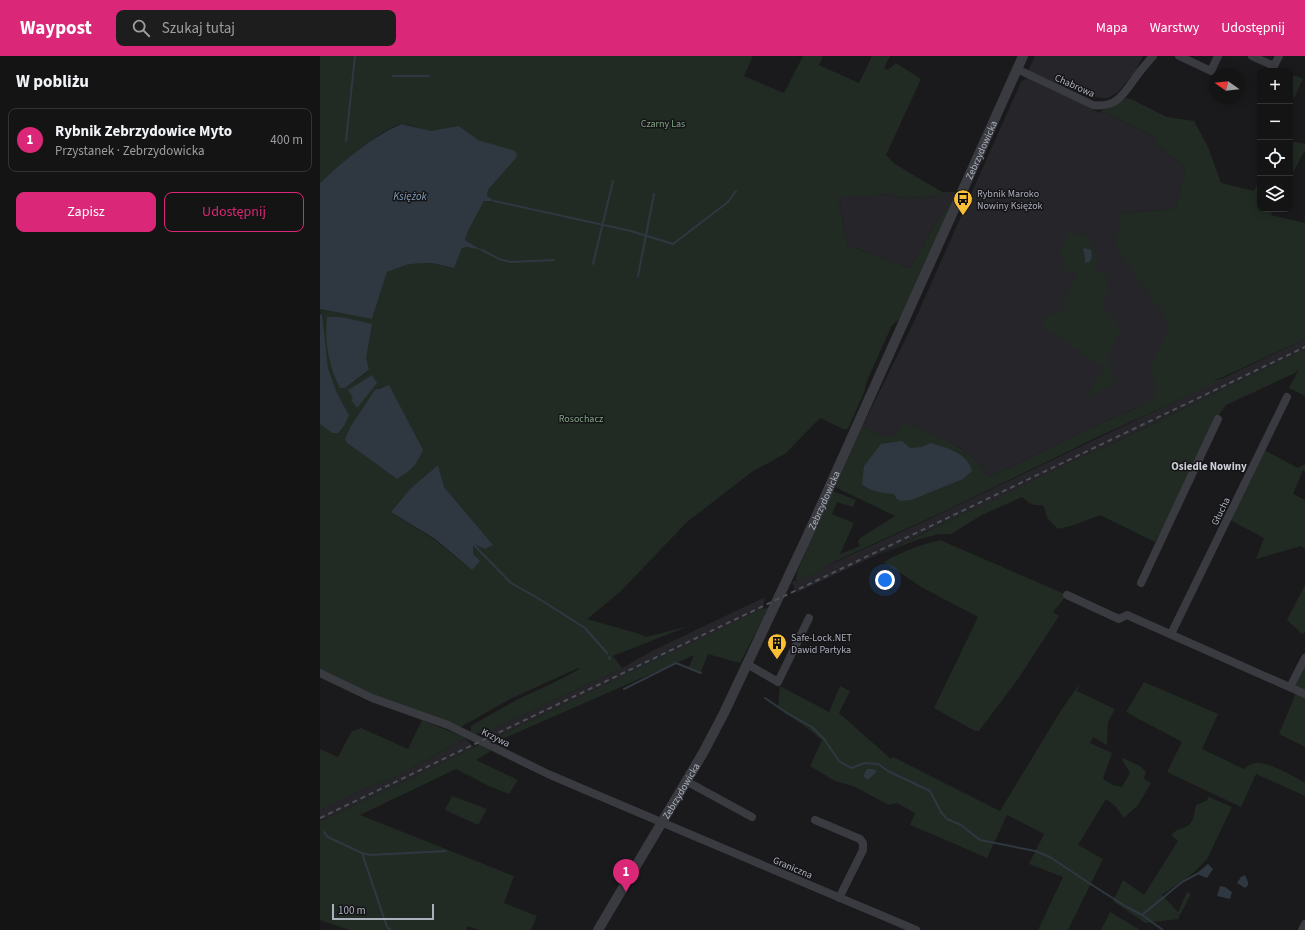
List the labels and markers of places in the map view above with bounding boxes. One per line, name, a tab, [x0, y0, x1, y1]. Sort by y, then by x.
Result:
place label: Rybnik Maroko Nowiny Księżok	[977, 187, 1043, 213]
bus stop icon: Rybnik Maroko Nowiny Księżok	[952, 188, 974, 216]
place label: Safe-Lock.NET Dawid Partyka	[791, 631, 852, 657]
building icon: Safe-Lock.NET Dawid Partyka	[766, 632, 788, 660]
pin: 1	[613, 859, 639, 892]

